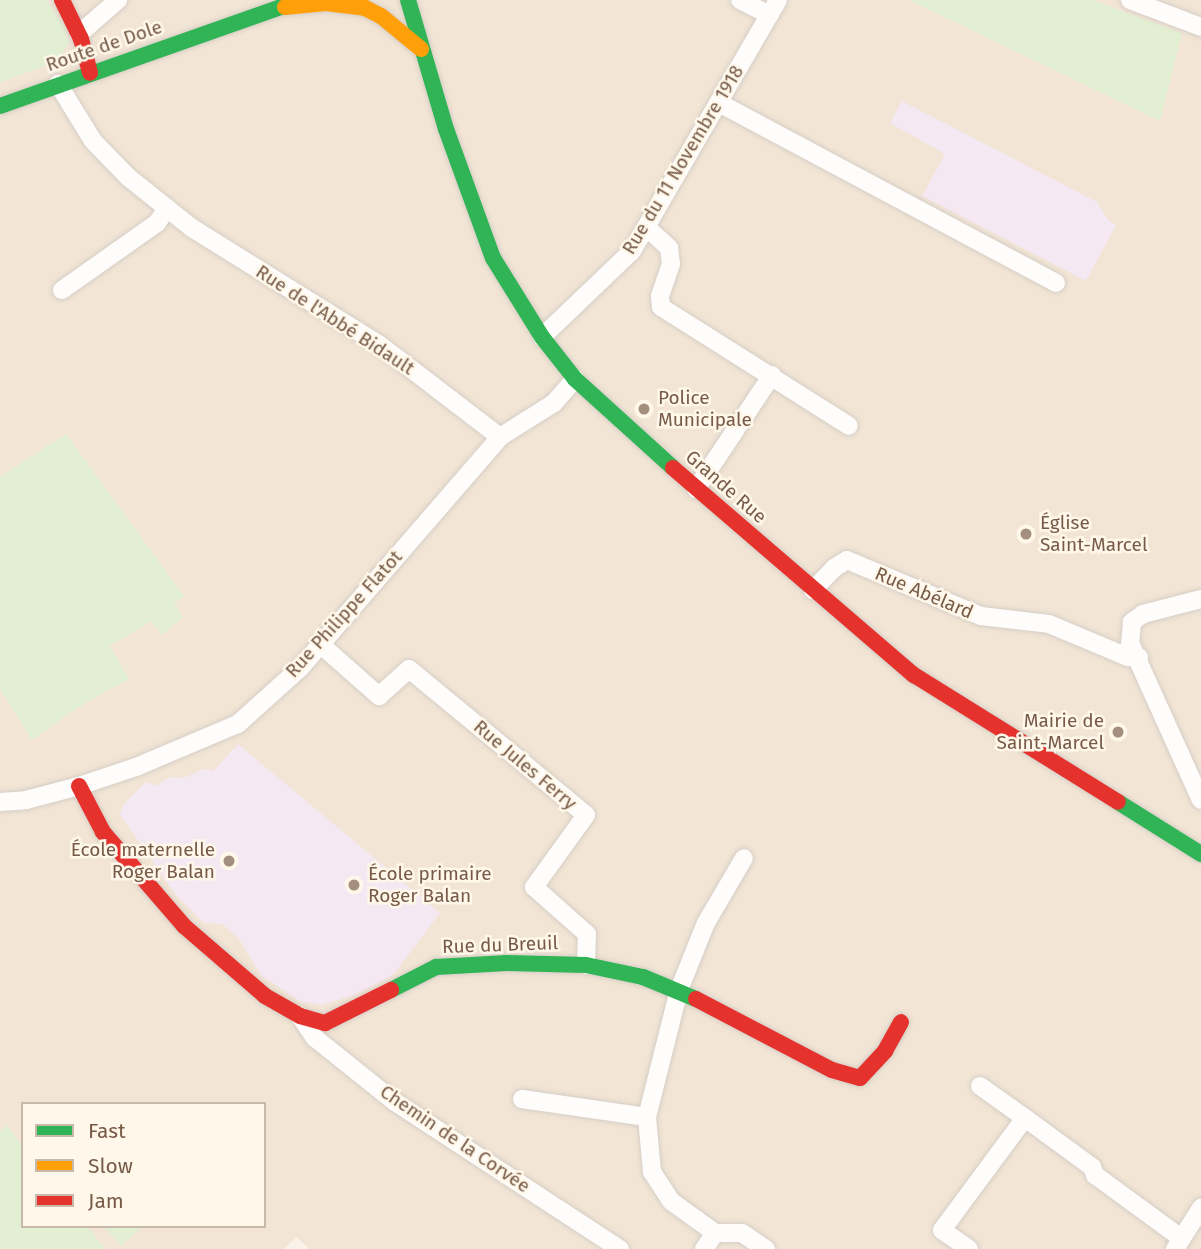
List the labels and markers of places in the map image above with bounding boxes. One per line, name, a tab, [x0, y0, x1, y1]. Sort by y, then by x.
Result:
place label: Police Municipale	[658, 387, 752, 431]
marker: Police Municipale	[636, 401, 652, 417]
place label: Église Saint-Marcel	[1040, 512, 1147, 556]
marker: Église Saint-Marcel	[1018, 526, 1034, 542]
place label: Mairie de Saint-Marcel	[997, 710, 1104, 754]
marker: Mairie de Saint-Marcel	[1110, 724, 1126, 740]
place label: École maternelle Roger Balan	[71, 839, 215, 883]
marker: École maternelle Roger Balan	[221, 853, 237, 869]
place label: École primaire Roger Balan	[368, 863, 492, 907]
marker: École primaire Roger Balan	[346, 877, 362, 893]

